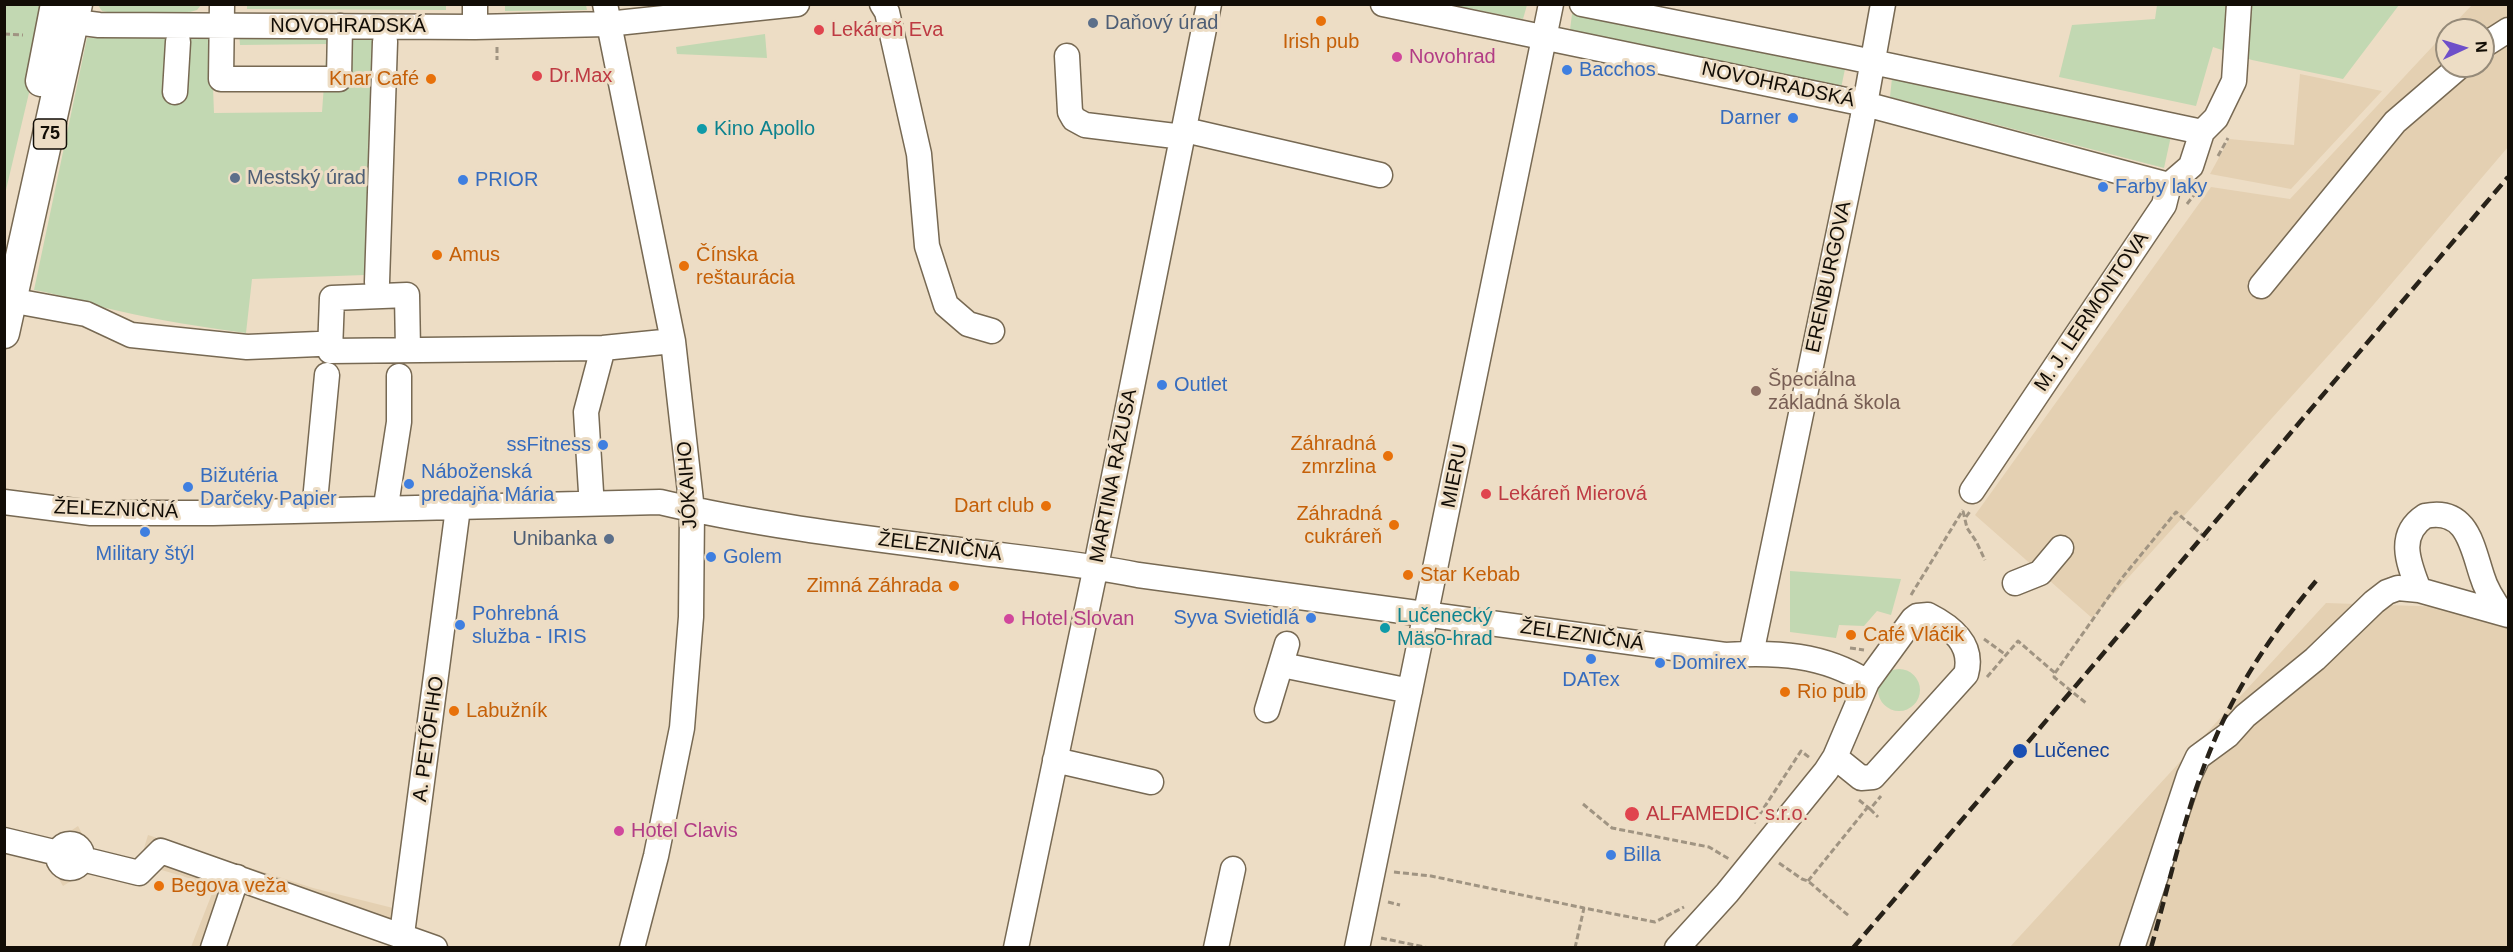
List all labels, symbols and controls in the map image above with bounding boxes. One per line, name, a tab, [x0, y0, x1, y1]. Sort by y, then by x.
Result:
place label: Daňový úrad	[1105, 11, 1218, 35]
street label: NOVOHRADSKÁ	[270, 14, 426, 38]
marker: Irish pub	[1314, 14, 1328, 28]
marker: Daňový úrad	[1086, 16, 1100, 30]
place label: Lekáreň Eva	[831, 18, 943, 42]
north arrow	[2435, 18, 2495, 78]
marker: Lekáreň Eva	[812, 23, 826, 37]
place label: Irish pub	[1283, 30, 1359, 54]
text: N	[2473, 40, 2490, 53]
place label: Novohrad	[1409, 45, 1496, 69]
marker: Novohrad	[1390, 50, 1404, 64]
street label: NOVOHRADSKÁ	[1699, 57, 1857, 113]
place label: Bacchos	[1579, 58, 1656, 82]
marker: Bacchos	[1560, 63, 1574, 77]
place label: Dr.Max	[549, 64, 612, 88]
place label: Knar Café	[329, 67, 419, 91]
marker: Dr.Max	[530, 69, 544, 83]
marker: Knar Café	[424, 72, 438, 86]
place label: Darner	[1720, 106, 1781, 130]
marker: Darner	[1786, 111, 1800, 125]
place label: Kino Apollo	[714, 117, 815, 141]
road number: 75	[34, 119, 66, 149]
marker: Kino Apollo	[695, 122, 709, 136]
place label: Mestský úrad	[247, 166, 366, 190]
place label: PRIOR	[475, 168, 538, 192]
marker: Mestský úrad	[228, 171, 242, 185]
marker: PRIOR	[456, 173, 470, 187]
place label: Farby laky	[2115, 175, 2207, 199]
marker: Farby laky	[2096, 180, 2110, 194]
street label: ERENBURGOVA	[1801, 199, 1857, 355]
street label: M. J. LERMONTOVA	[2030, 228, 2154, 396]
place label: Amus	[449, 243, 500, 267]
place label: Čínska reštaurácia	[696, 243, 795, 290]
marker: Amus	[430, 248, 444, 262]
marker: Čínska reštaurácia	[677, 259, 691, 273]
place label: Špeciálna základná škola	[1768, 368, 1900, 415]
place label: Outlet	[1174, 373, 1227, 397]
marker: Outlet	[1155, 378, 1169, 392]
marker: Špeciálna základná škola	[1749, 384, 1763, 398]
street label: MARTINA RÁZUSA	[1085, 387, 1143, 565]
place label: Záhradná zmrzlina	[1290, 432, 1376, 479]
place label: ssFitness	[507, 433, 591, 457]
marker: ssFitness	[596, 438, 610, 452]
street label: JÓKAIHO	[673, 440, 703, 530]
street label: MIERU	[1437, 442, 1473, 510]
marker: Záhradná zmrzlina	[1381, 449, 1395, 463]
place label: Náboženská predajňa Mária	[421, 460, 554, 507]
place label: Bižutéria Darčeky Papier	[200, 464, 337, 511]
marker: Náboženská predajňa Mária	[402, 477, 416, 491]
marker: Bižutéria Darčeky Papier	[181, 480, 195, 494]
place label: Lekáreň Mierová	[1498, 482, 1647, 506]
marker: Lekáreň Mierová	[1479, 487, 1493, 501]
place label: Dart club	[954, 494, 1034, 518]
street label: ŽELEZNIČNÁ	[53, 496, 179, 524]
marker: Dart club	[1039, 499, 1053, 513]
place label: Záhradná cukráreň	[1296, 502, 1382, 549]
marker: Záhradná cukráreň	[1387, 518, 1401, 532]
marker: Military štýl	[138, 525, 152, 539]
place label: Unibanka	[512, 527, 597, 551]
street label: ŽELEZNIČNÁ	[877, 528, 1003, 566]
marker: Unibanka	[602, 532, 616, 546]
place label: Military štýl	[96, 542, 194, 566]
place label: Golem	[723, 545, 782, 569]
marker: Golem	[704, 550, 718, 564]
place label: Star Kebab	[1420, 563, 1520, 587]
marker: Star Kebab	[1401, 568, 1415, 582]
place label: Zimná Záhrada	[806, 574, 942, 598]
marker: Zimná Záhrada	[947, 579, 961, 593]
place label: Pohrebná služba - IRIS	[472, 602, 586, 649]
place label: Lučenecký Mäso-hrad	[1397, 604, 1493, 651]
place label: Syva Svietidlá	[1173, 606, 1299, 630]
place label: Hotel Slovan	[1021, 607, 1134, 631]
marker: Syva Svietidlá	[1304, 611, 1318, 625]
marker: Hotel Slovan	[1002, 612, 1016, 626]
street label: ŽELEZNIČNÁ	[1519, 615, 1645, 657]
marker: Pohrebná služba - IRIS	[453, 618, 467, 632]
marker: Lučenecký Mäso-hrad	[1378, 621, 1392, 635]
place label: Café Vláčik	[1863, 623, 1964, 647]
marker: Café Vláčik	[1844, 628, 1858, 642]
place label: Domirex	[1672, 651, 1746, 675]
marker: DATex	[1584, 652, 1598, 666]
marker: Domirex	[1653, 656, 1667, 670]
place label: DATex	[1562, 668, 1620, 692]
street label: A. PETŐFIHO	[408, 675, 450, 803]
place label: Rio pub	[1797, 680, 1866, 704]
marker: Rio pub	[1778, 685, 1792, 699]
place label: Labužník	[466, 699, 547, 723]
marker: Labužník	[447, 704, 461, 718]
place label: Lučenec	[2034, 739, 2110, 763]
marker: Lučenec	[2011, 742, 2029, 760]
place label: ALFAMEDIC s.r.o.	[1646, 802, 1808, 826]
marker: ALFAMEDIC s.r.o.	[1623, 805, 1641, 823]
place label: Hotel Clavis	[631, 819, 738, 843]
marker: Hotel Clavis	[612, 824, 626, 838]
place label: Billa	[1623, 843, 1661, 867]
marker: Billa	[1604, 848, 1618, 862]
place label: Begova veža	[171, 874, 287, 898]
marker: Begova veža	[152, 879, 166, 893]

